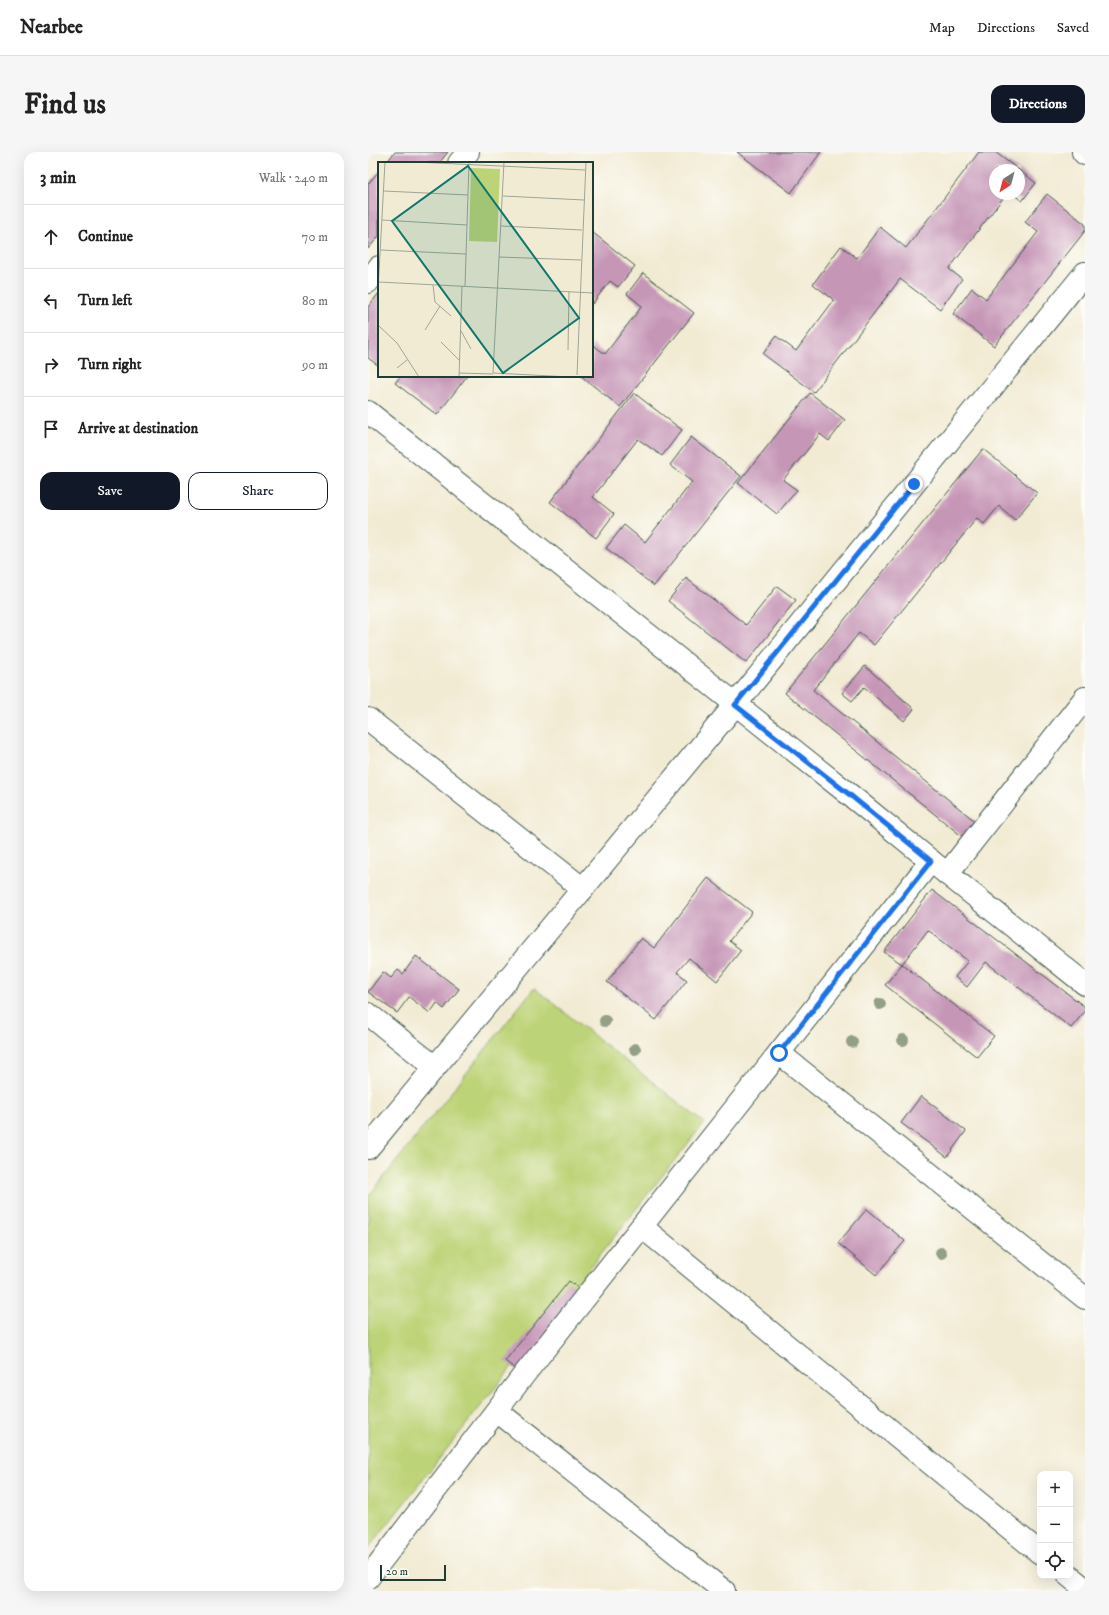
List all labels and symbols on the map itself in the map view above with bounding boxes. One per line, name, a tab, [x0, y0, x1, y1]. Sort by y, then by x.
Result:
inset map	[378, 162, 593, 377]
north arrow	[989, 164, 1025, 200]
route end	[905, 475, 923, 493]
route start	[770, 1044, 788, 1062]
scale bar	[380, 1563, 446, 1582]

